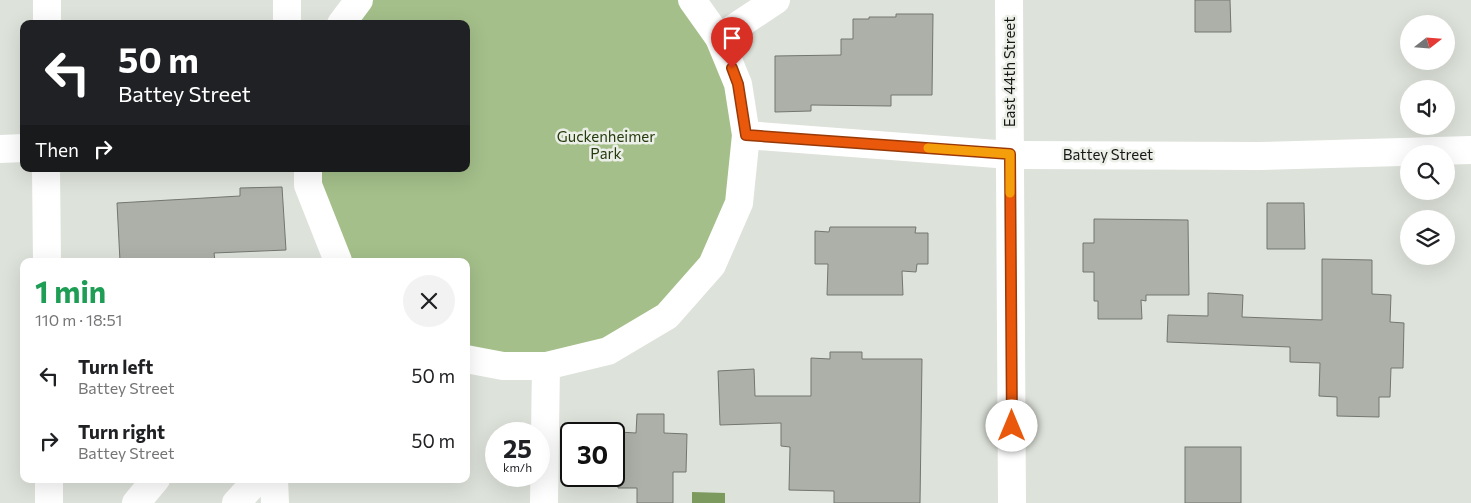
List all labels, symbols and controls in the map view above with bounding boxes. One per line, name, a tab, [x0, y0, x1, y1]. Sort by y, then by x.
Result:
north arrow	[1400, 15, 1455, 70]
map controls	[1400, 15, 1455, 265]
pin	[711, 17, 753, 68]
street label: East 44th Street	[1000, 17, 1018, 127]
icon: arrive	[718, 24, 746, 52]
text: 50 m	[118, 37, 199, 80]
icon: left	[35, 40, 100, 105]
text: Battey Street	[118, 80, 251, 107]
button: sound	[1400, 80, 1455, 135]
park label: Guckenheimer Park	[557, 127, 655, 162]
icon: right	[89, 135, 117, 163]
text: Then	[35, 138, 79, 161]
street label: Battey Street	[1063, 145, 1153, 163]
button: search	[1400, 145, 1455, 200]
button: layers	[1400, 210, 1455, 265]
text: 1 min	[35, 272, 106, 309]
button: close	[403, 275, 455, 327]
text: 110 m · 18:51	[35, 310, 122, 329]
text: Turn left	[78, 355, 153, 378]
icon: left	[35, 362, 63, 390]
text: 50 m	[411, 364, 455, 387]
text: Battey Street	[78, 378, 175, 397]
position arrow	[985, 399, 1037, 451]
text: Turn right	[78, 420, 165, 443]
speed limit sign: 30	[560, 422, 625, 487]
icon: right	[35, 427, 63, 455]
text: 50 m	[411, 429, 455, 452]
text: 25	[503, 433, 532, 463]
text: Battey Street	[78, 443, 175, 462]
text: km/h	[503, 460, 532, 474]

